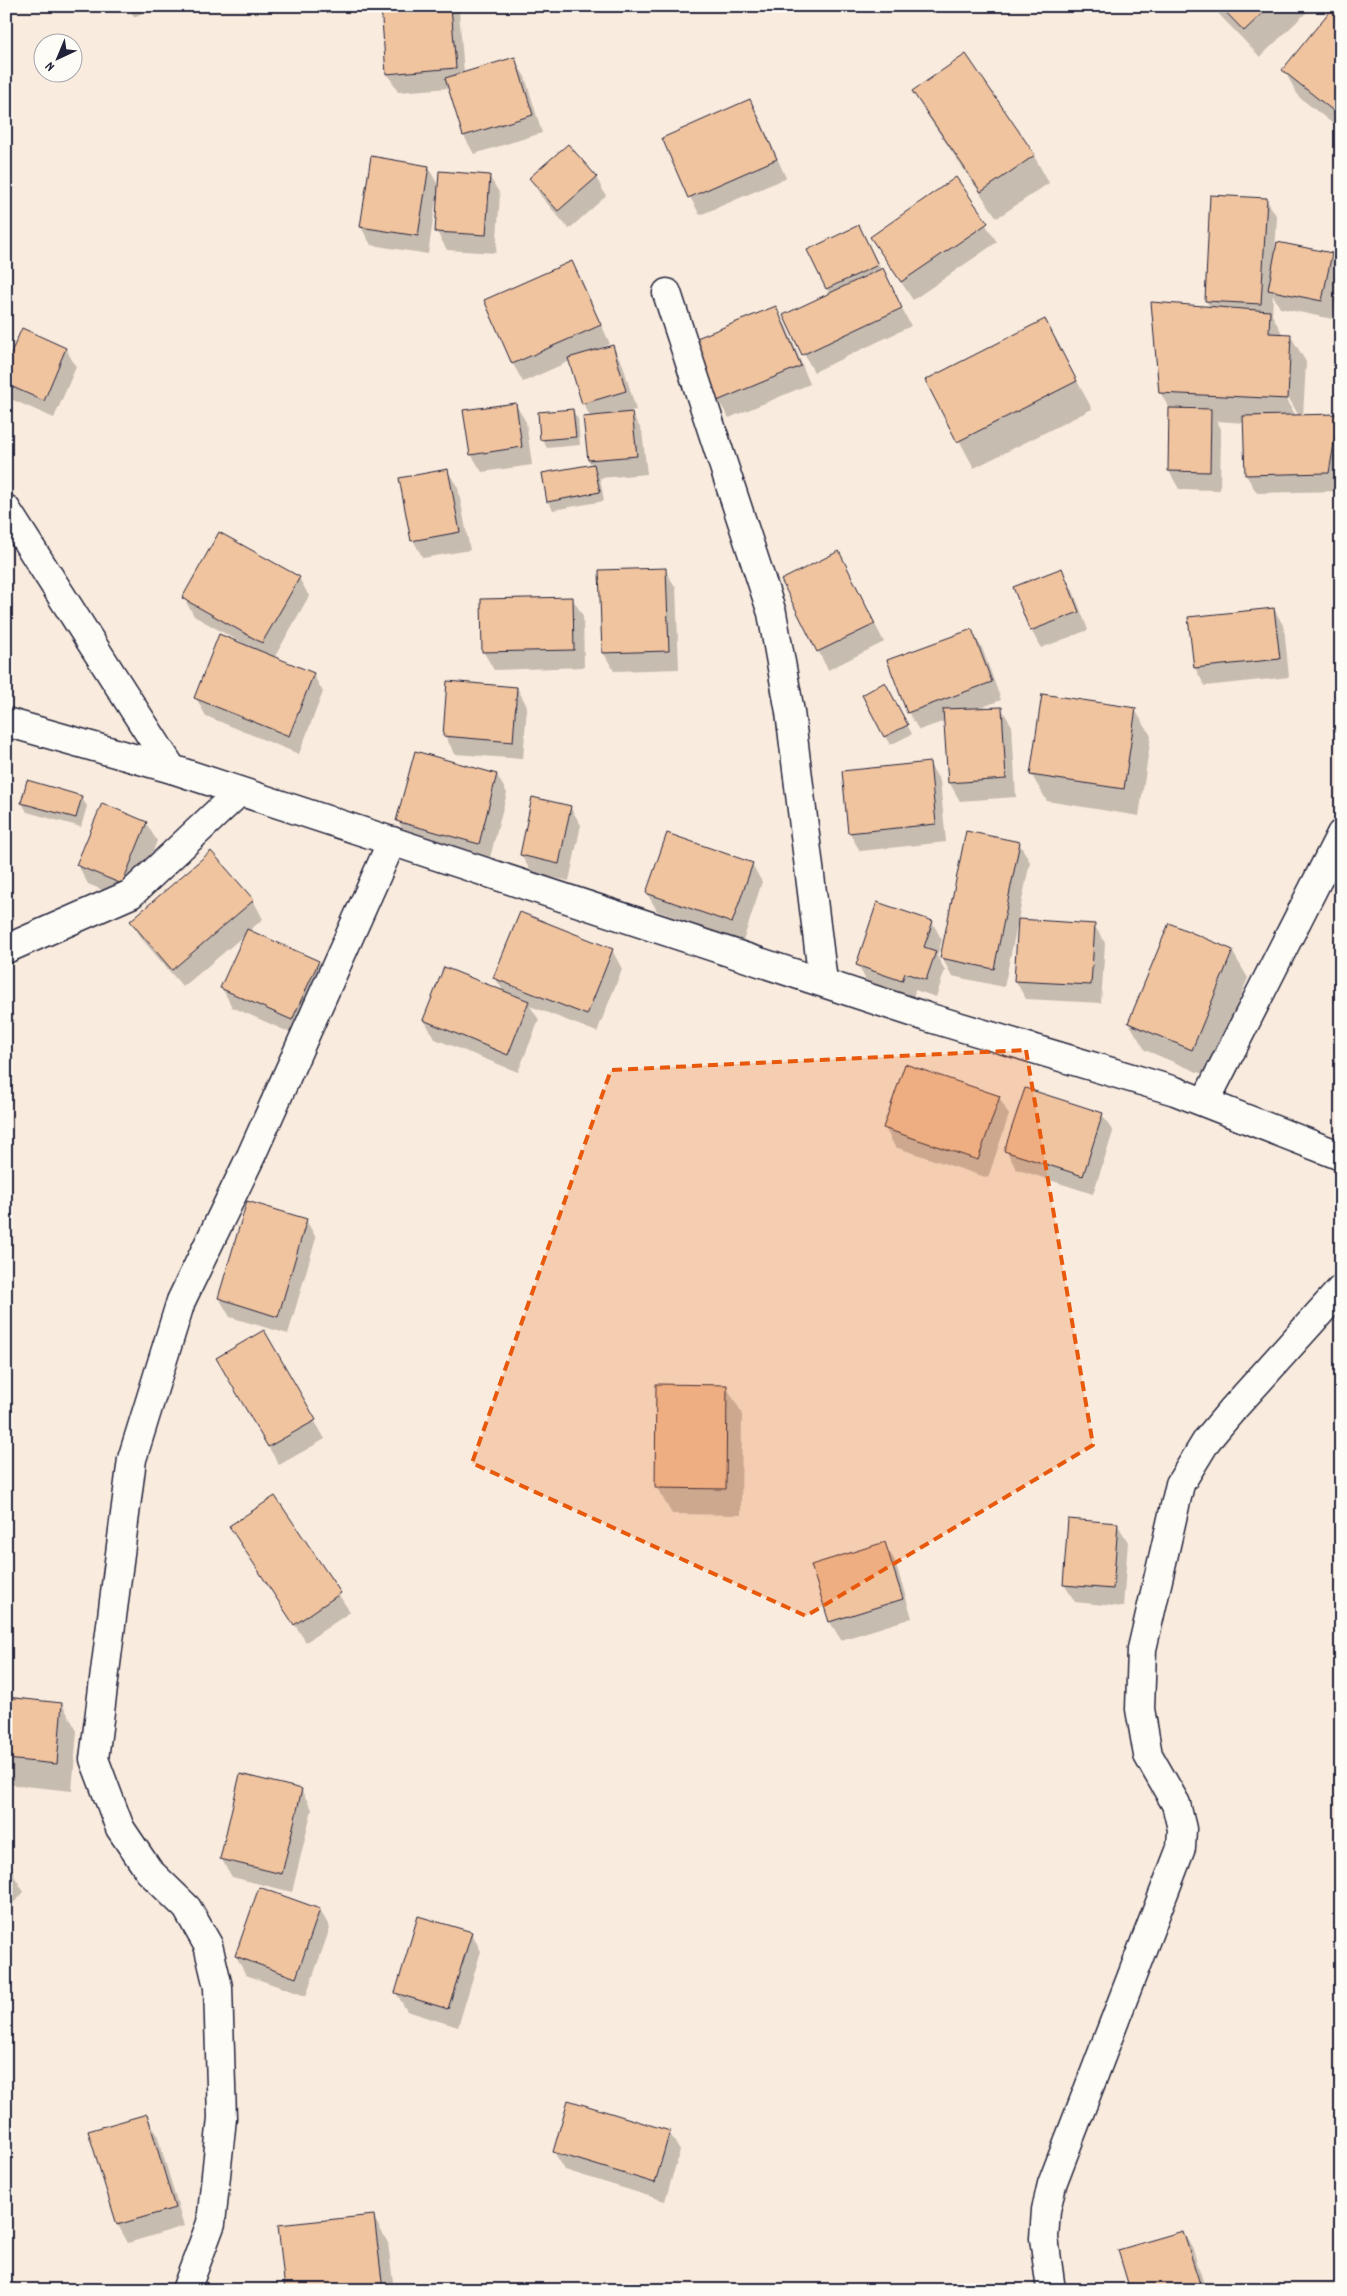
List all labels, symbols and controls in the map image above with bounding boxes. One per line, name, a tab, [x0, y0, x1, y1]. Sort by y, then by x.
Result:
north arrow	[32, 32, 82, 82]
text: N	[41, 56, 60, 76]

